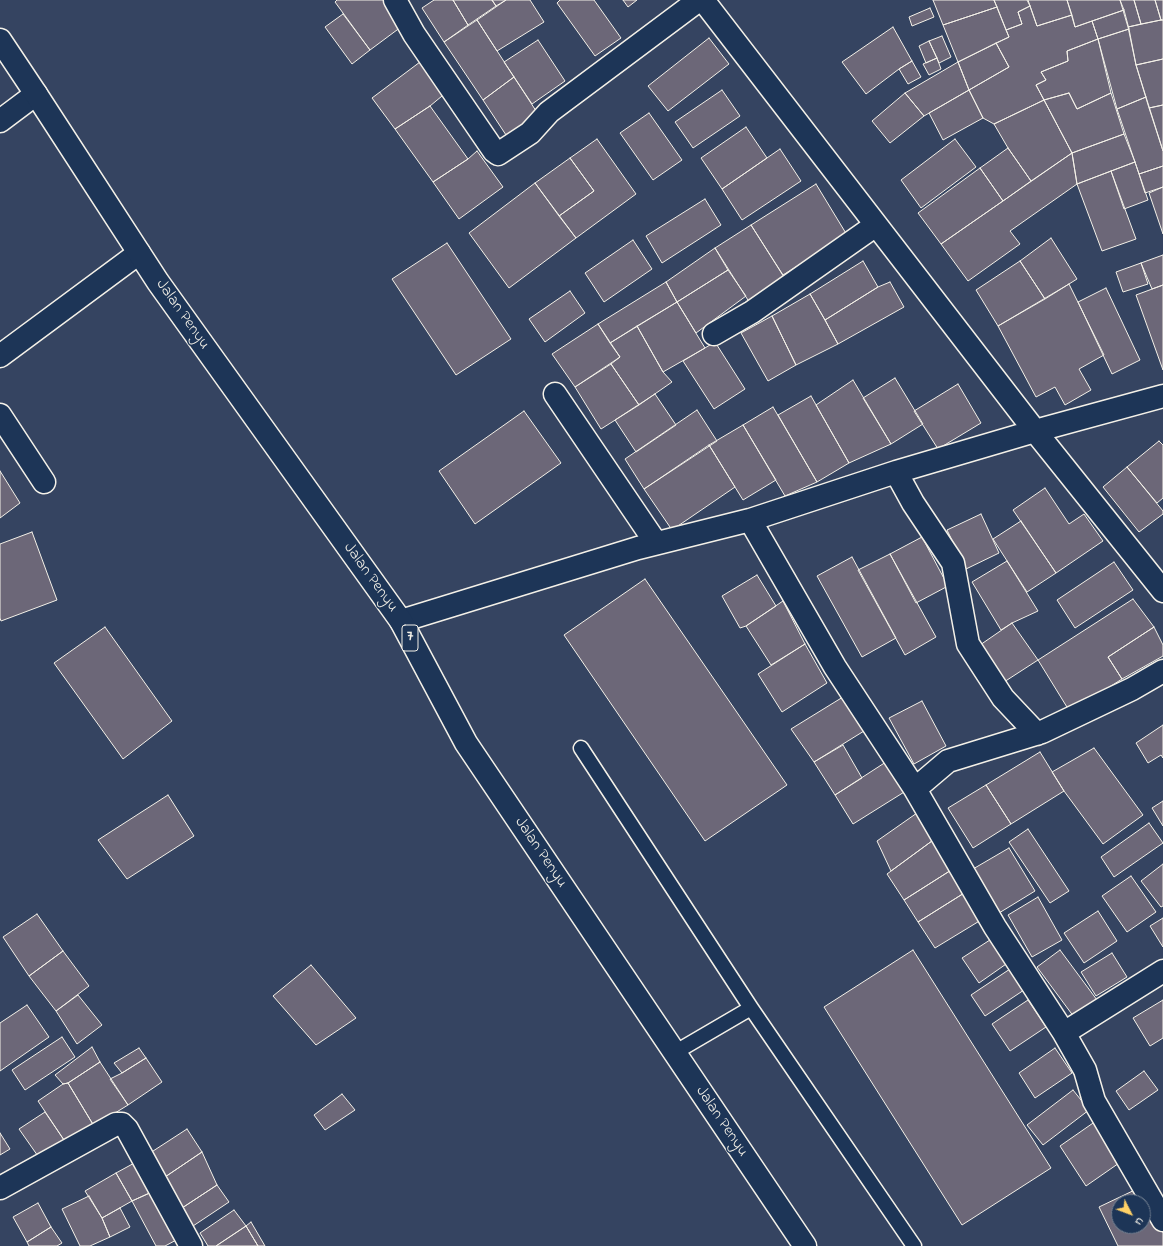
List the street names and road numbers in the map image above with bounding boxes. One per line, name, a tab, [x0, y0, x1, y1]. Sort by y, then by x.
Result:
street label: Jalan Penyu	[151, 276, 213, 354]
street label: Jalan Penyu	[338, 540, 402, 616]
road number: 7	[402, 625, 418, 651]
street label: Jalan Penyu	[509, 814, 571, 892]
street label: Jalan Penyu	[690, 1083, 752, 1161]

